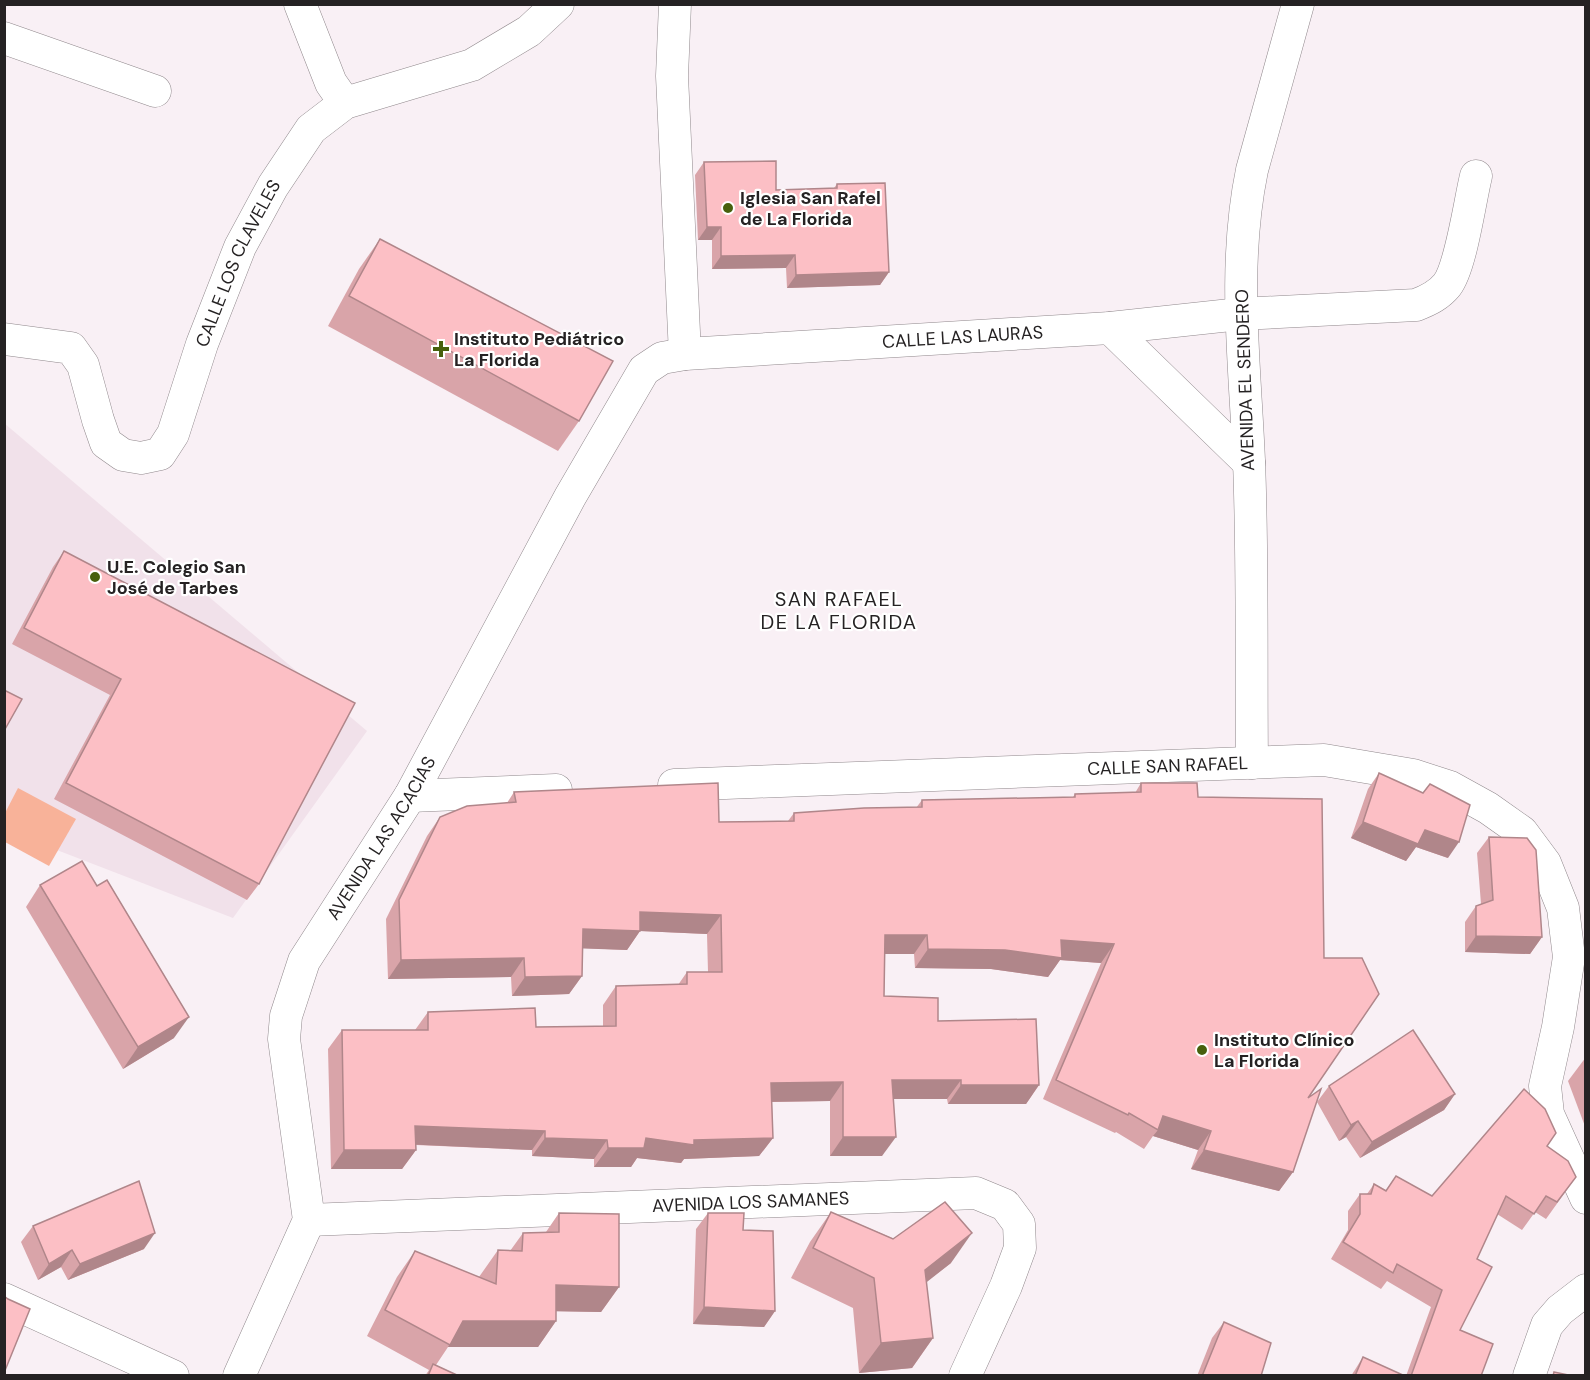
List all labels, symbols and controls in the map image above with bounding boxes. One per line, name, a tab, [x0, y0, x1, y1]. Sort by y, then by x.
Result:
street label: CALLE LOS CLAVELES	[190, 175, 286, 350]
place label: Iglesia San Rafel de La Florida	[740, 186, 881, 231]
marker: Iglesia San Rafel de La Florida	[721, 201, 735, 215]
street label: AVENIDA EL SENDERO	[1230, 289, 1260, 471]
street label: CALLE LAS LAURAS	[882, 320, 1044, 354]
place label: Instituto Pediátrico La Florida	[454, 327, 624, 372]
marker: Instituto Pediátrico La Florida	[432, 340, 450, 358]
place label: U.E. Colegio San José de Tarbes	[107, 555, 246, 600]
marker: U.E. Colegio San José de Tarbes	[88, 570, 102, 584]
district label: SAN RAFAEL DE LA FLORIDA	[760, 586, 918, 635]
street label: CALLE SAN RAFAEL	[1087, 751, 1248, 781]
street label: AVENIDA LAS ACACIAS	[321, 752, 441, 925]
place label: Instituto Clínico La Florida	[1214, 1028, 1355, 1073]
marker: Instituto Clínico La Florida	[1195, 1043, 1209, 1057]
street label: AVENIDA LOS SAMANES	[652, 1186, 850, 1218]

